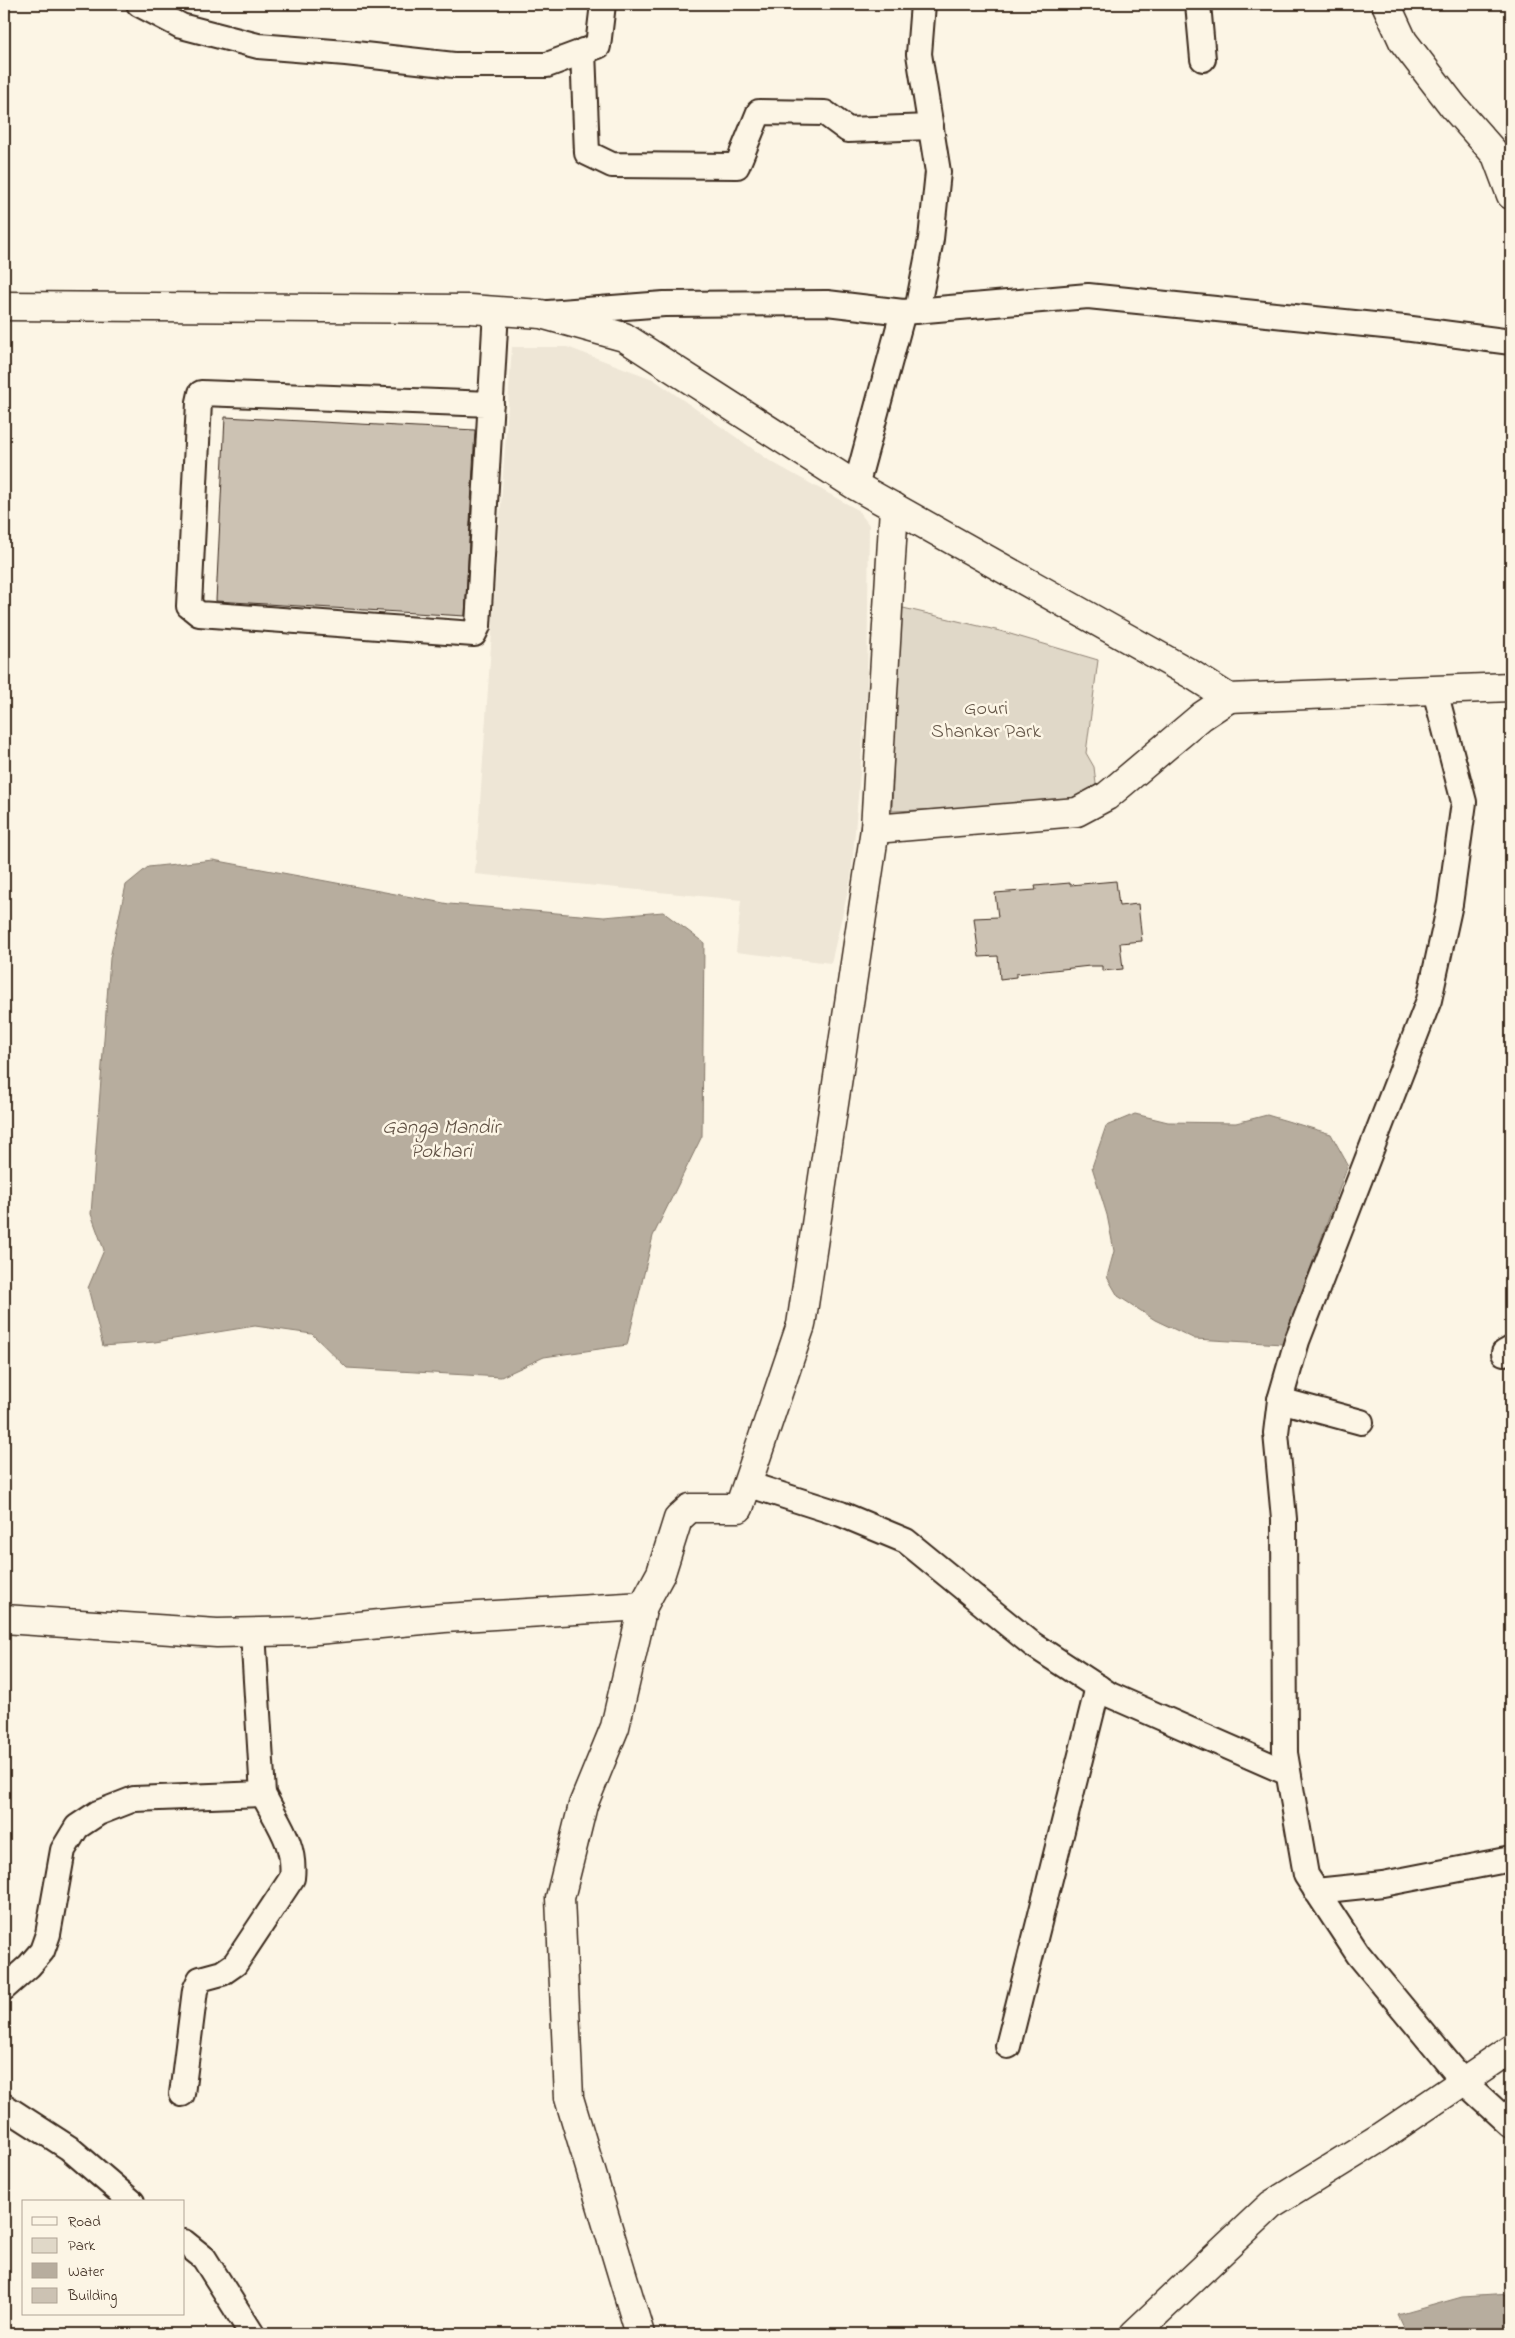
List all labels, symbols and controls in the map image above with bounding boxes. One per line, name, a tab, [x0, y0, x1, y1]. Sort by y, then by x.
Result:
park label: Gouri Shankar Park	[931, 695, 1041, 747]
water label: Ganga Mandir Pokhari	[382, 1113, 502, 1167]
legend	[22, 2200, 185, 2316]
text: Road	[68, 2211, 101, 2233]
text: Park	[68, 2235, 96, 2257]
text: Water	[68, 2261, 104, 2283]
text: Building	[67, 2285, 117, 2308]

